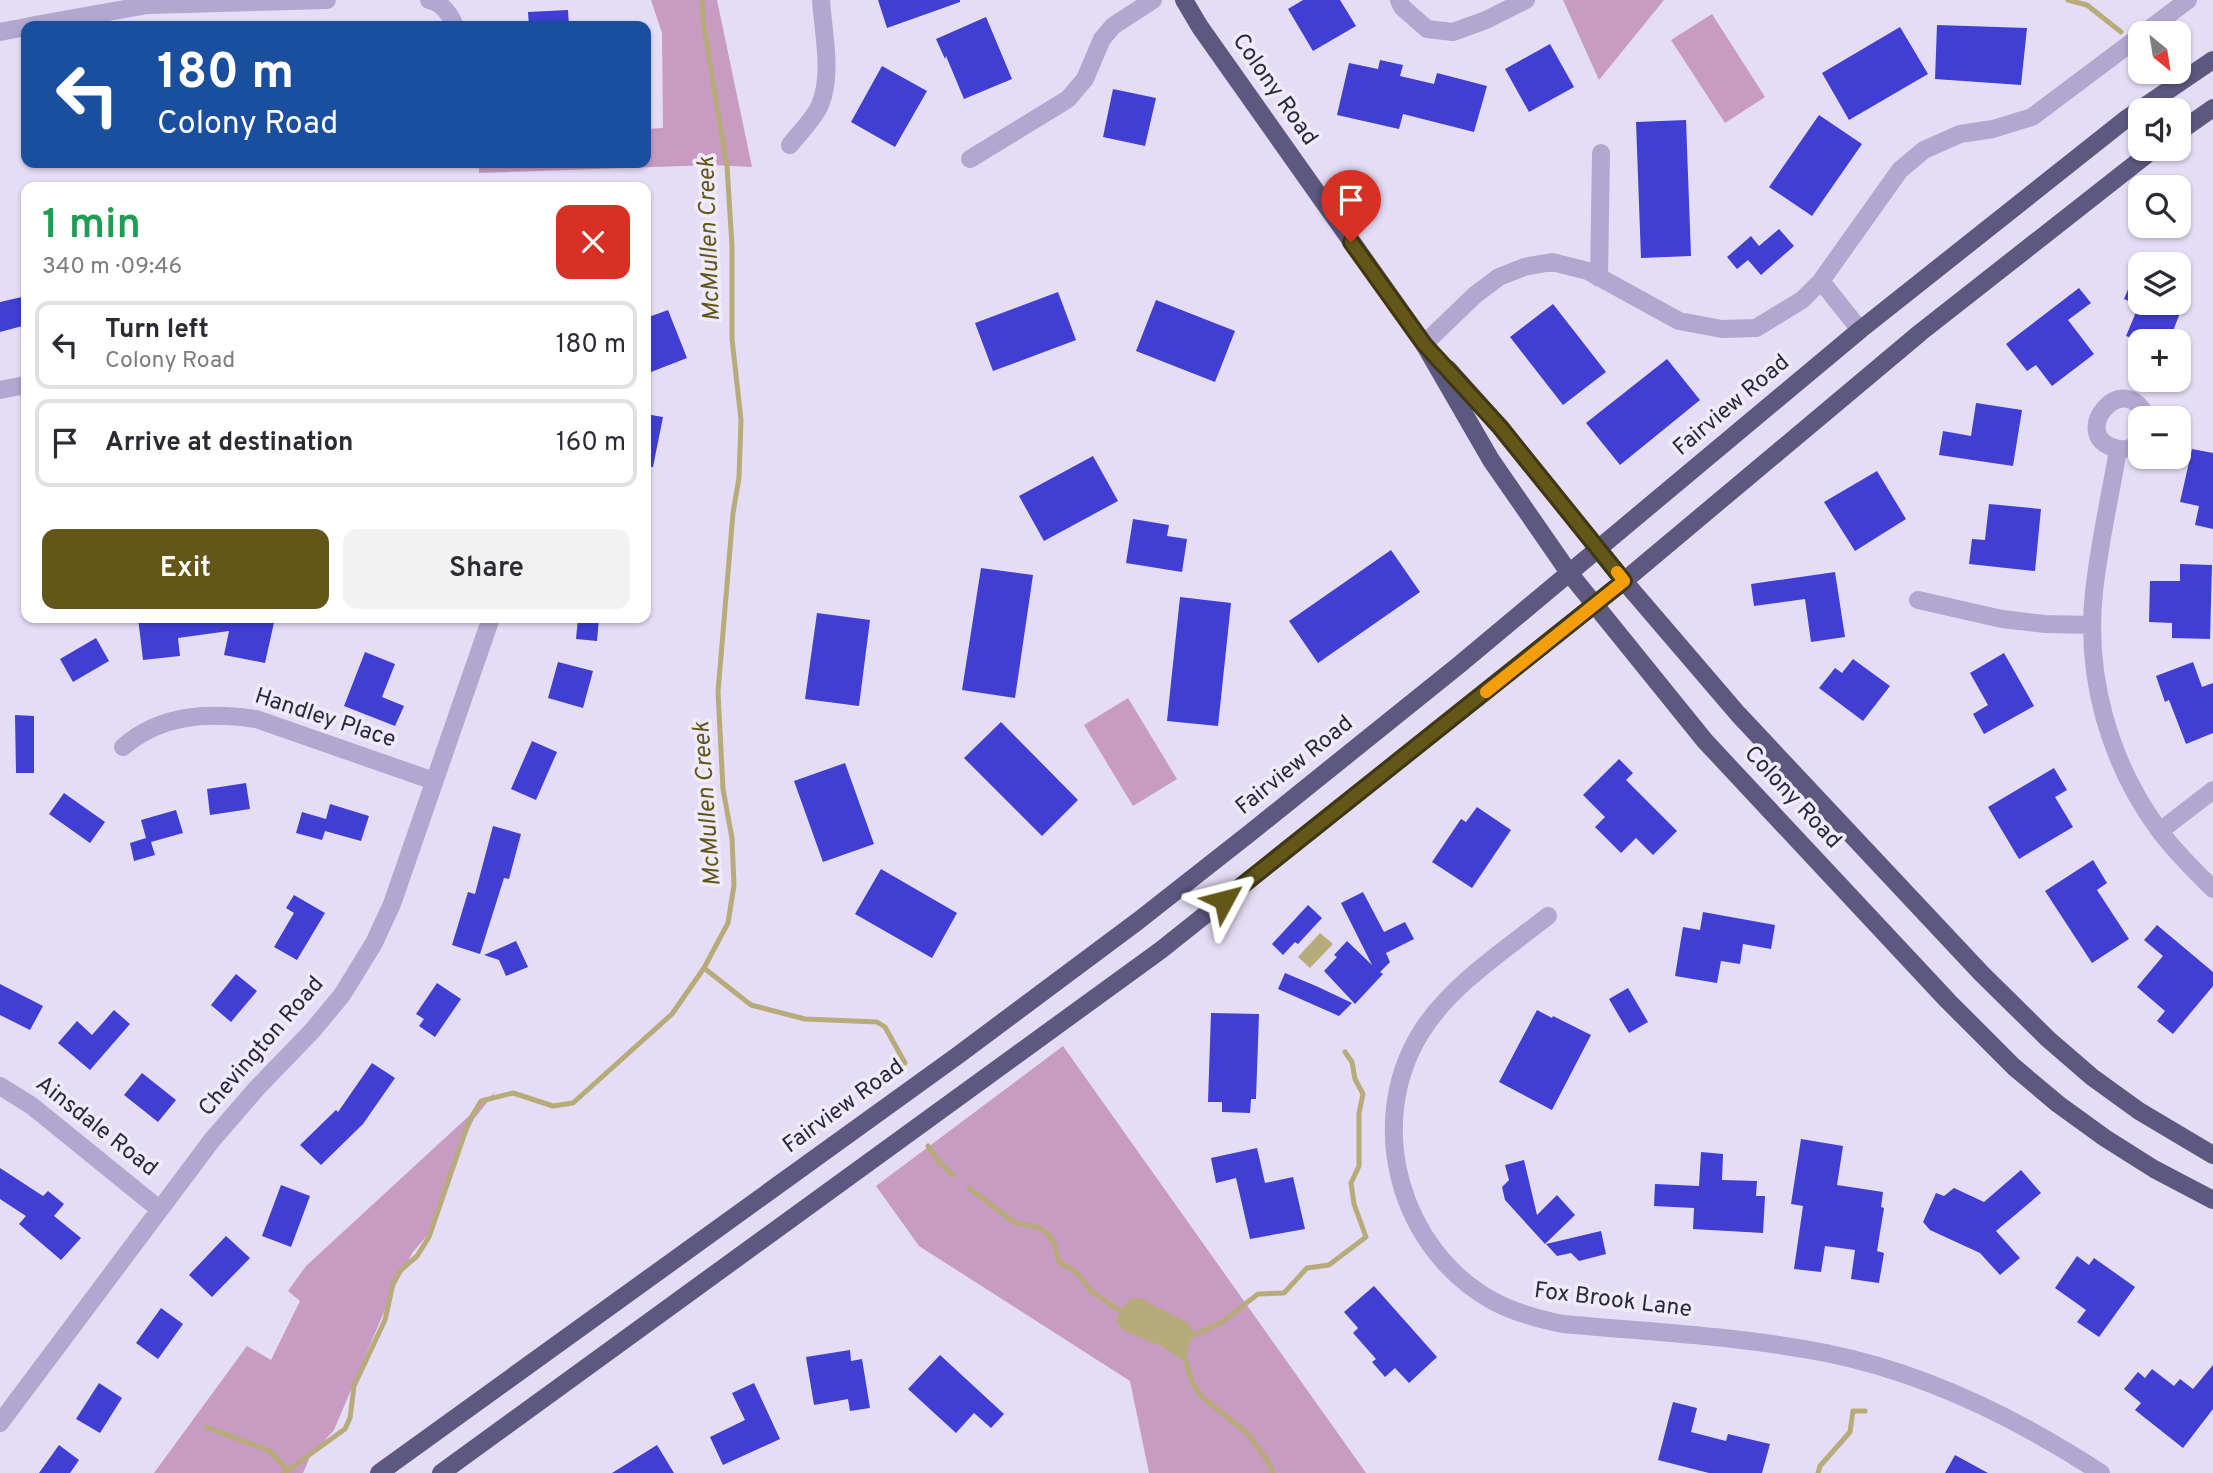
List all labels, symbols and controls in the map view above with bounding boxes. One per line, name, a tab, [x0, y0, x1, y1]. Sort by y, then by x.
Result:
north arrow	[2128, 21, 2191, 84]
map controls	[2128, 21, 2191, 469]
street label: Colony Road	[1225, 28, 1323, 152]
text: 180 m	[157, 44, 294, 106]
icon: left	[42, 49, 133, 140]
button: sound	[2128, 98, 2191, 161]
text: Colony Road	[157, 105, 338, 145]
water label: McMullen Creek	[692, 155, 728, 322]
pin	[1321, 170, 1381, 242]
button: search	[2128, 175, 2191, 238]
icon: arrive	[1332, 181, 1370, 219]
text: 1 min	[42, 200, 141, 253]
button: close	[556, 205, 630, 279]
button: layers	[2128, 252, 2191, 315]
text: 340 m · 09:46	[42, 253, 182, 282]
text: Turn left	[105, 314, 209, 347]
icon: left	[46, 326, 84, 364]
text: 180 m	[556, 329, 626, 362]
button: +	[2128, 329, 2191, 392]
text: Colony Road	[105, 347, 235, 376]
street label: Fairview Road	[1668, 349, 1796, 463]
button: −	[2128, 406, 2191, 469]
icon: arrive	[46, 424, 84, 462]
text: Arrive at destination	[105, 427, 353, 460]
text: 160 m	[556, 427, 626, 460]
button: Exit	[42, 529, 329, 609]
button: Share	[343, 529, 630, 609]
street label: Handley Place	[251, 683, 399, 755]
street label: Fairview Road	[1230, 710, 1360, 822]
water label: McMullen Creek	[687, 720, 729, 887]
street label: Colony Road	[1737, 740, 1847, 856]
position arrow	[1187, 863, 1261, 937]
street label: Chevington Road	[193, 971, 331, 1123]
street label: Fairview Road	[778, 1053, 910, 1161]
street label: Ainsdale Road	[29, 1070, 163, 1184]
street label: Fox Brook Lane	[1532, 1277, 1694, 1325]

